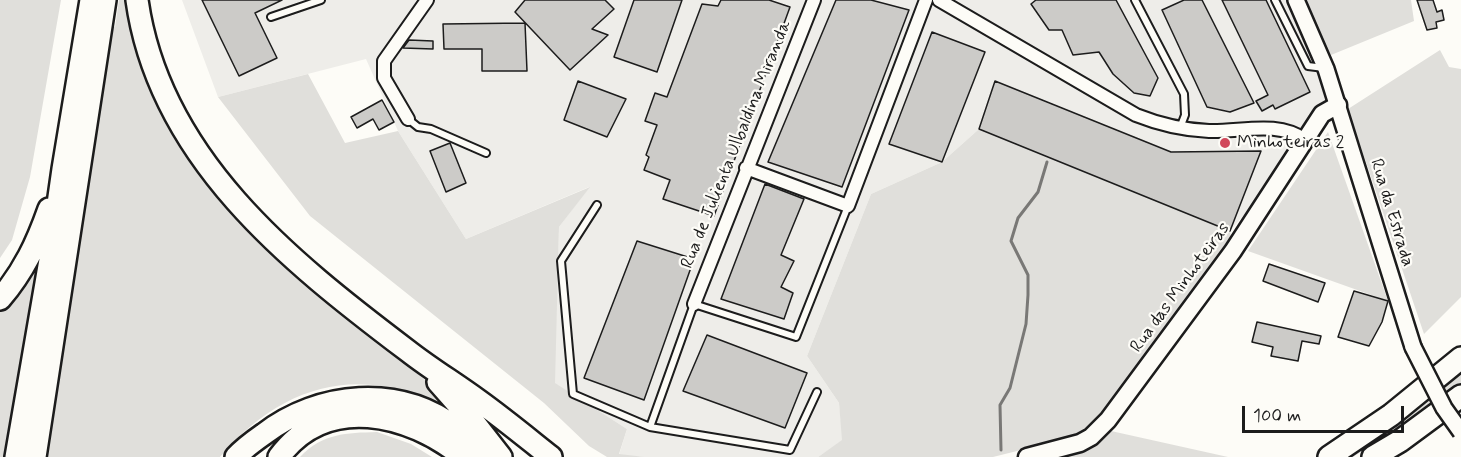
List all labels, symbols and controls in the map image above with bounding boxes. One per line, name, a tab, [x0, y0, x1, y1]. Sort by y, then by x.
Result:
street label: Rua de Julienta Ulbaldina Miranda	[677, 18, 797, 272]
place label: Minhoteiras 2	[1237, 132, 1344, 154]
marker: Minhoteiras 2	[1218, 136, 1232, 150]
street label: Rua da Estrada	[1364, 156, 1418, 270]
street label: Rua das Minhoteiras	[1126, 219, 1236, 357]
scale bar	[1245, 394, 1407, 432]
text: 100 m	[1253, 404, 1301, 428]

